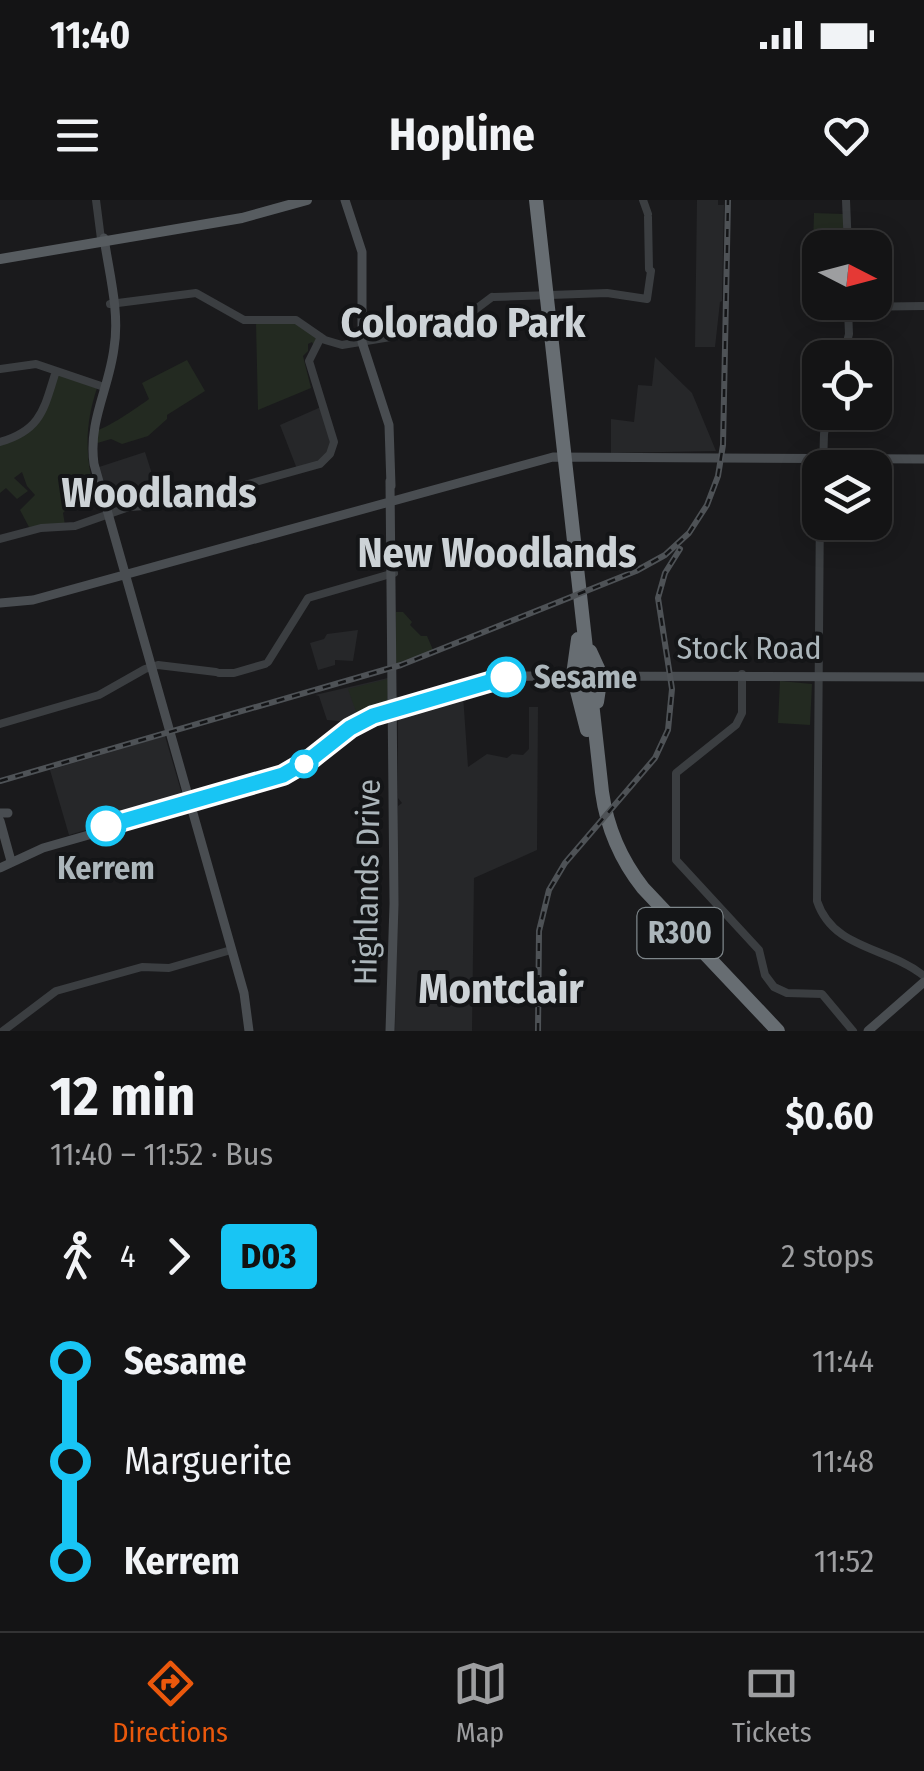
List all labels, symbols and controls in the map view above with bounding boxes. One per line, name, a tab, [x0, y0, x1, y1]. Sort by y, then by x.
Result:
text: 11:40	[50, 12, 130, 58]
icon: menu	[50, 108, 105, 163]
text: Hopline	[389, 108, 535, 162]
icon: heart	[819, 108, 874, 163]
north arrow	[802, 230, 892, 320]
map controls	[802, 230, 892, 540]
district label: Colorado Park	[341, 298, 586, 348]
button: locate	[802, 340, 892, 430]
button: layers	[802, 450, 892, 540]
district label: Woodlands	[61, 468, 257, 518]
district label: New Woodlands	[357, 528, 637, 578]
street label: Stock Road	[676, 629, 822, 667]
marker: Sesame	[487, 658, 525, 696]
place label: Sesame	[534, 658, 637, 696]
unlabelled marker	[291, 751, 317, 777]
street label: Highlands Drive	[346, 779, 388, 985]
marker: Kerrem	[87, 807, 125, 845]
place label: Kerrem	[57, 849, 155, 887]
road number: R300	[638, 908, 722, 958]
district label: Montclair	[418, 964, 584, 1014]
text: 12 min	[50, 1064, 195, 1130]
text: $0.60	[785, 1093, 874, 1139]
text: 11:40 – 11:52 · Bus	[50, 1135, 273, 1173]
icon: walk	[50, 1229, 105, 1284]
icon: forward	[151, 1229, 206, 1284]
text: D03	[241, 1235, 297, 1277]
text: 4	[120, 1237, 136, 1275]
text: 2 stops	[781, 1237, 874, 1275]
text: Sesame	[124, 1338, 247, 1384]
text: 11:44	[812, 1342, 874, 1380]
text: Marguerite	[124, 1438, 292, 1484]
text: 11:48	[811, 1442, 874, 1480]
text: Kerrem	[124, 1538, 240, 1584]
text: 11:52	[814, 1542, 874, 1580]
tab: Directions	[112, 1656, 228, 1749]
tab: Map	[453, 1656, 508, 1749]
tab: Tickets	[732, 1656, 812, 1749]

